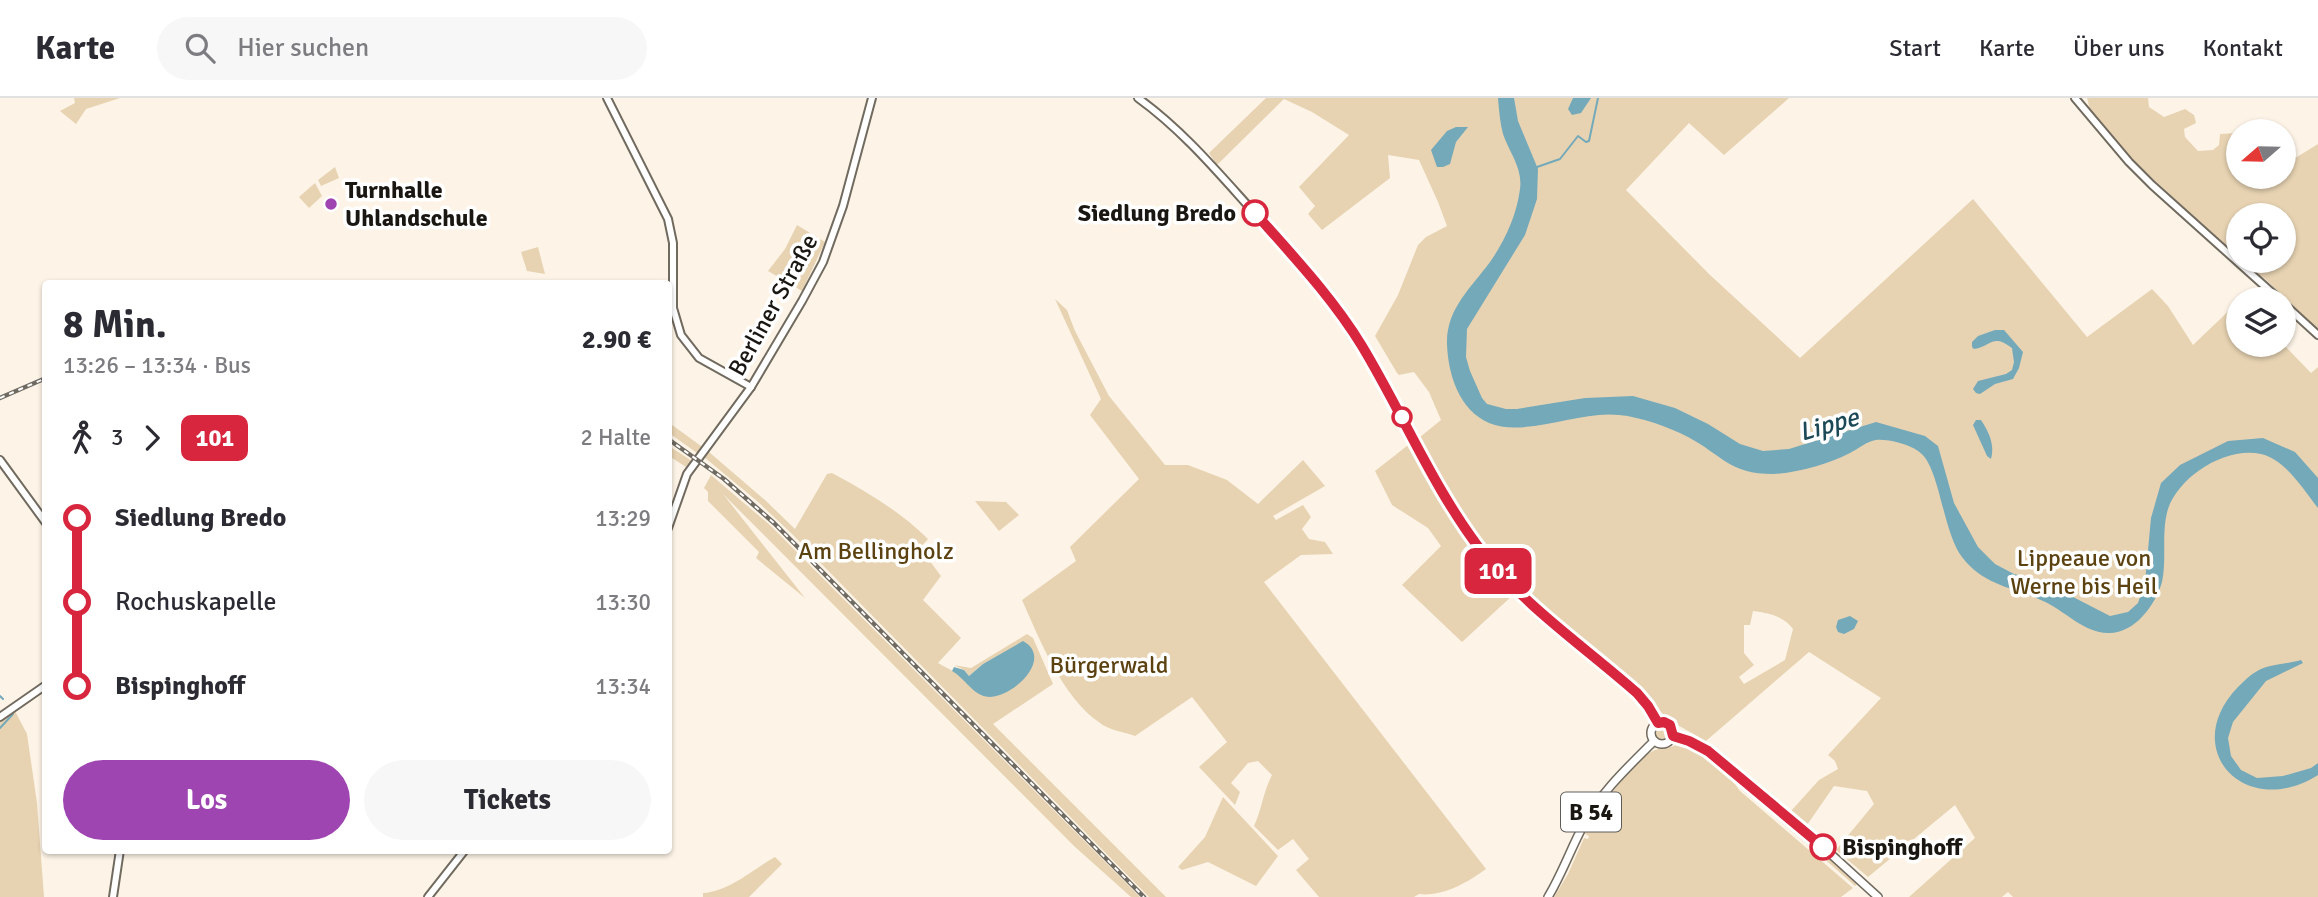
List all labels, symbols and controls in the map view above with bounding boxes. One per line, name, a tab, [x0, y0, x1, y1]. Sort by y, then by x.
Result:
search box	[157, 17, 647, 80]
text: Karte	[35, 28, 115, 69]
icon: search	[181, 29, 219, 67]
text: Hier suchen	[237, 32, 369, 64]
text: Start	[1889, 33, 1941, 63]
text: Karte	[1979, 33, 2035, 63]
text: Über uns	[2073, 33, 2165, 63]
text: Kontakt	[2203, 33, 2283, 63]
north arrow	[2226, 119, 2296, 189]
map controls	[2226, 119, 2296, 357]
place label: Turnhalle Uhlandschule	[345, 175, 488, 233]
marker: Turnhalle Uhlandschule	[323, 196, 339, 212]
place label: Siedlung Bredo	[1078, 198, 1236, 228]
marker: Siedlung Bredo	[1242, 200, 1268, 226]
button: locate	[2226, 203, 2296, 273]
street label: Berliner Straße	[722, 229, 824, 381]
button: layers	[2226, 287, 2296, 357]
text: 8 Min.	[63, 301, 167, 348]
text: 2.90 €	[582, 324, 651, 356]
text: 13:26 – 13:34 · Bus	[63, 351, 251, 380]
water label: Lippe	[1795, 401, 1864, 449]
unlabelled marker	[1392, 407, 1412, 427]
icon: walk	[63, 419, 101, 457]
icon: forward	[133, 419, 171, 457]
text: 3	[111, 423, 123, 452]
text: 101	[195, 423, 234, 453]
text: 2 Halte	[581, 423, 651, 452]
text: Siedlung Bredo	[115, 502, 286, 534]
text: 13:29	[595, 504, 651, 533]
park label: Am Bellingholz	[798, 536, 954, 566]
park label: Lippeaue von Werne bis Heil	[2010, 543, 2158, 601]
line badge: 101	[1458, 548, 1538, 594]
text: 101	[1479, 556, 1517, 586]
text: Rochuskapelle	[115, 586, 277, 618]
text: 13:30	[595, 588, 651, 617]
park label: Bürgerwald	[1049, 650, 1169, 680]
text: Bispinghoff	[115, 670, 245, 702]
text: 13:34	[595, 672, 651, 701]
button: Los	[63, 760, 350, 840]
button: Tickets	[364, 760, 651, 840]
road number: B 54	[1561, 792, 1621, 832]
place label: Bispinghoff	[1842, 832, 1964, 862]
marker: Bispinghoff	[1810, 834, 1836, 860]

